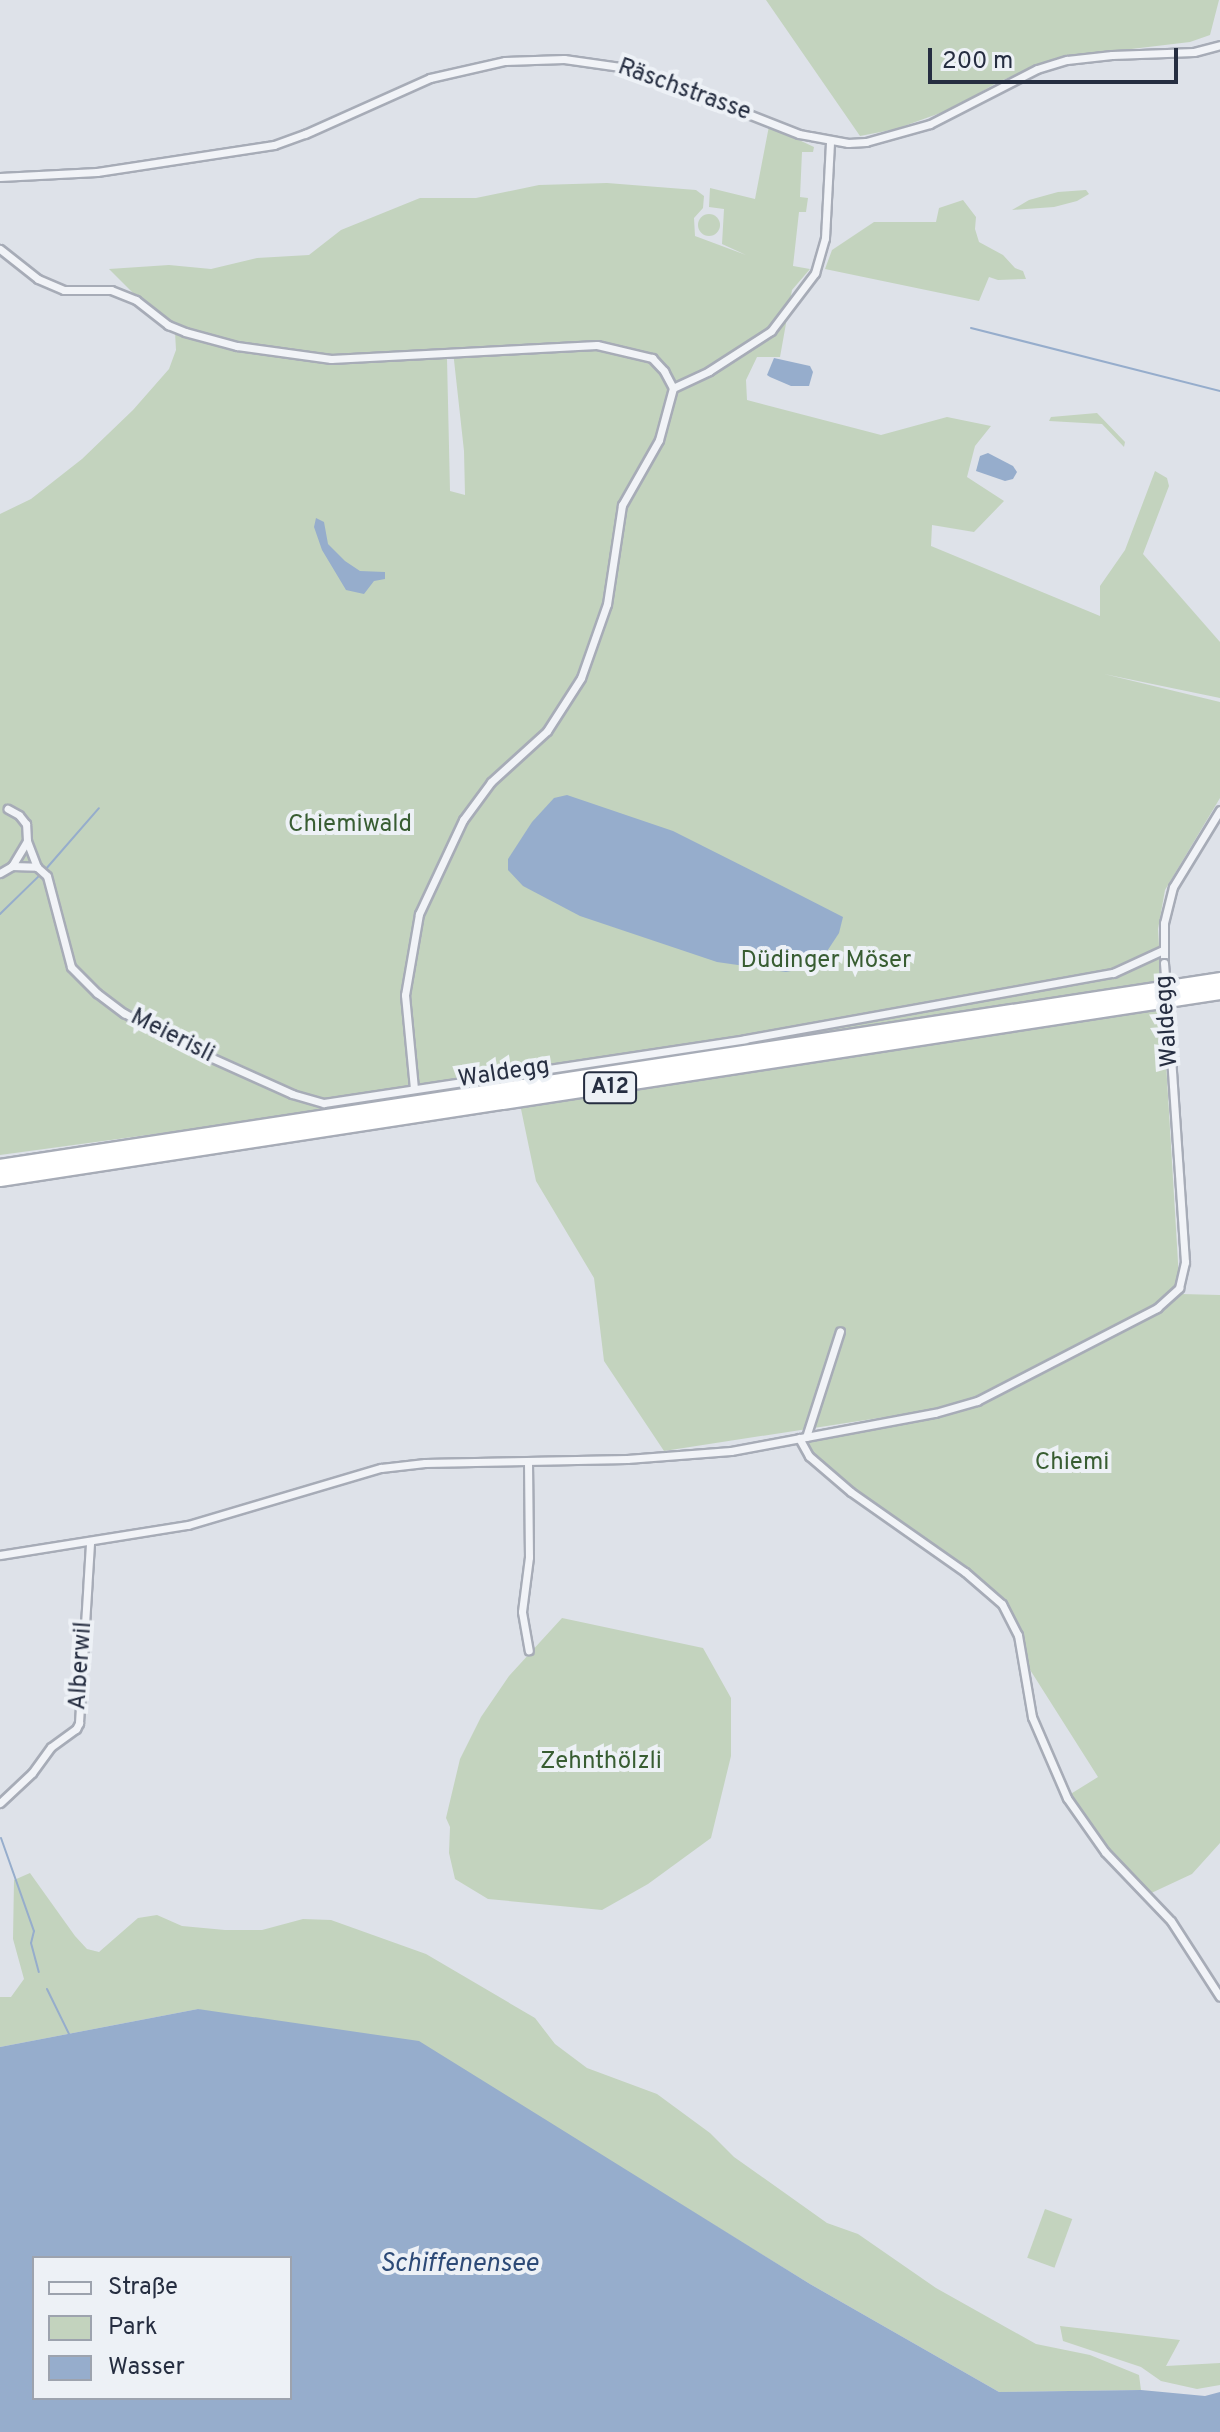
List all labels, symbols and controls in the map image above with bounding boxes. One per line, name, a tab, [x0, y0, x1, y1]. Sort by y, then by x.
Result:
scale bar	[932, 32, 1182, 82]
text: 200 m	[942, 47, 1013, 77]
street label: Räschstrasse	[614, 54, 754, 128]
park label: Chiemiwald	[288, 812, 412, 840]
park label: Düdinger Möser	[741, 948, 911, 976]
street label: Waldegg	[1150, 974, 1186, 1068]
street label: Meierisli	[125, 1004, 219, 1070]
street label: Waldegg	[456, 1053, 552, 1095]
road number: A12	[582, 1070, 638, 1106]
park label: Chiemi	[1035, 1450, 1109, 1478]
street label: Alberwil	[65, 1621, 99, 1711]
park label: Zehnthölzli	[540, 1749, 662, 1777]
water label: Schiffenensee	[380, 2249, 538, 2281]
legend	[32, 2256, 292, 2400]
text: Straße	[108, 2273, 178, 2303]
text: Park	[108, 2313, 158, 2343]
text: Wasser	[108, 2353, 185, 2383]

